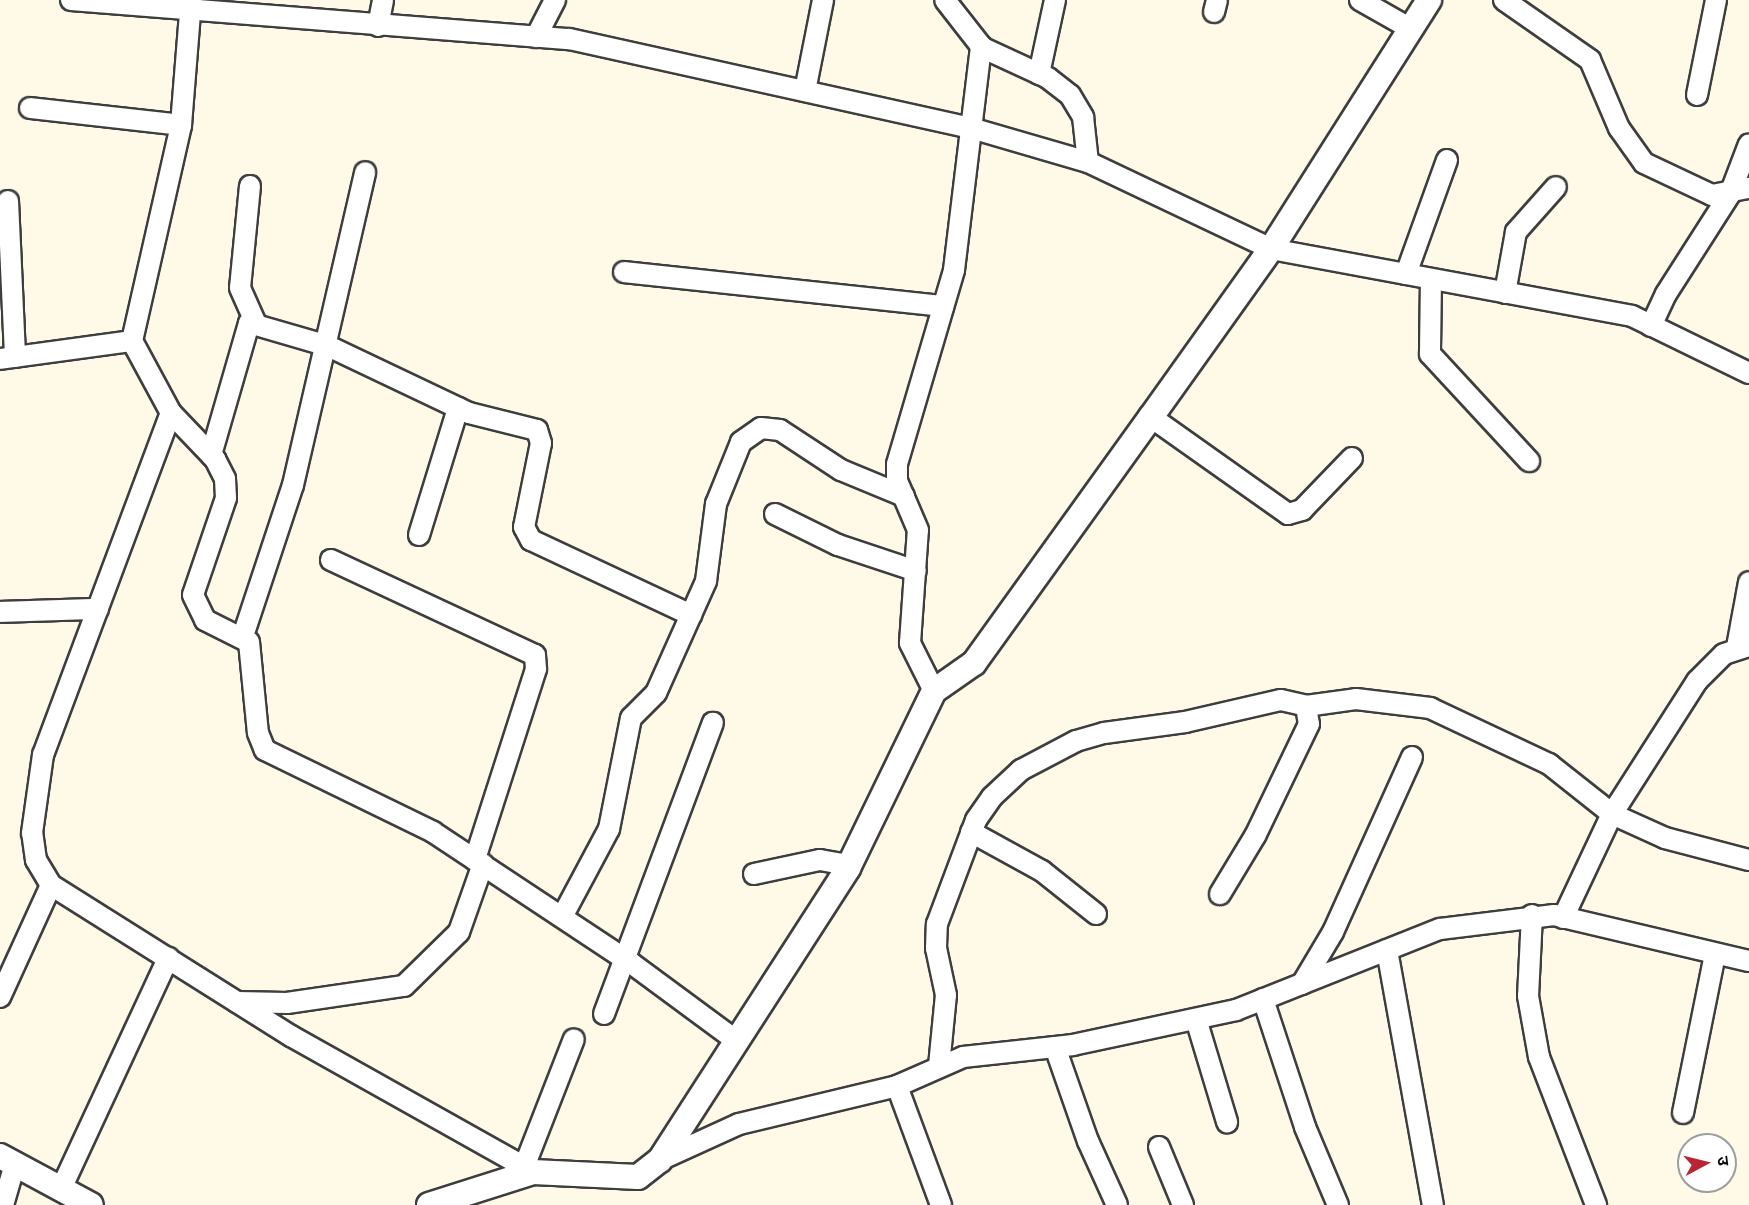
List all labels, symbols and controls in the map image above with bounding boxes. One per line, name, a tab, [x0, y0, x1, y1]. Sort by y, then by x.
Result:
north arrow	[1677, 1133, 1737, 1193]
text: उ	[1713, 1155, 1733, 1167]

